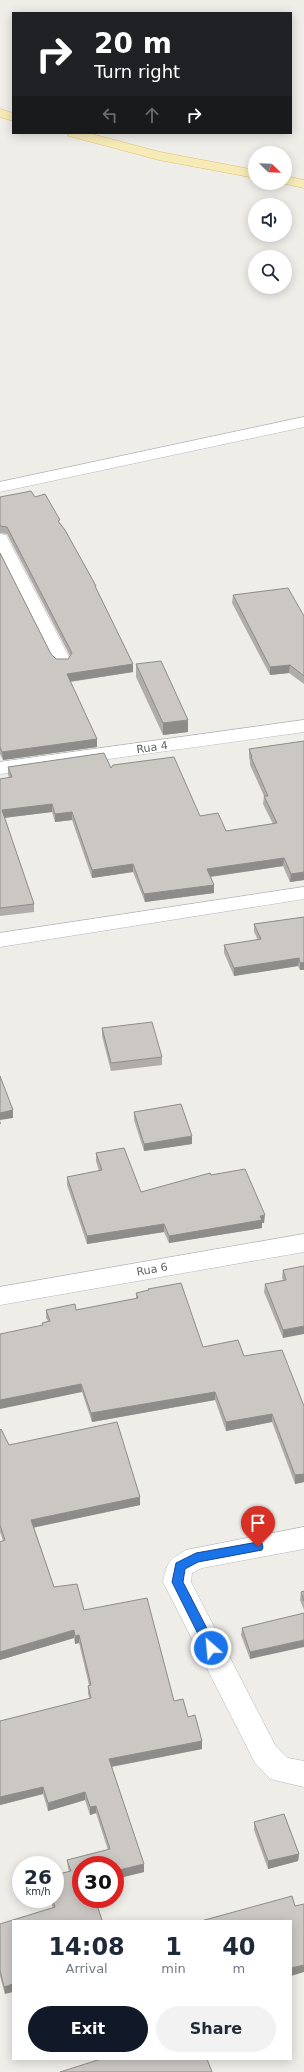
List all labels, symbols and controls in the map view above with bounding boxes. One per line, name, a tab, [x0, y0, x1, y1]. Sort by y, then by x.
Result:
text: 20 m	[94, 27, 172, 60]
icon: right	[28, 28, 80, 80]
text: Turn right	[94, 61, 180, 82]
icon: left	[99, 104, 121, 126]
icon: ahead	[141, 104, 163, 126]
icon: right	[183, 104, 205, 126]
north arrow	[248, 146, 292, 190]
map controls	[248, 146, 292, 294]
button: sound	[248, 198, 292, 242]
button: search	[248, 250, 292, 294]
street label: Rua 4	[136, 739, 169, 756]
street label: Rua 6	[136, 1260, 169, 1279]
pin	[241, 1506, 275, 1547]
icon: arrive	[247, 1512, 269, 1534]
position arrow	[190, 1627, 232, 1669]
speed limit sign: 30	[72, 1856, 124, 1908]
text: 26	[24, 1865, 52, 1889]
text: km/h	[25, 1886, 51, 1897]
text: 14:08	[48, 1933, 125, 1961]
text: 1	[165, 1933, 182, 1961]
text: 40	[222, 1933, 256, 1961]
text: Arrival	[65, 1961, 108, 1976]
text: min	[161, 1961, 186, 1976]
text: m	[233, 1961, 245, 1976]
button: Exit	[28, 2006, 148, 2052]
button: Share	[156, 2006, 276, 2052]

